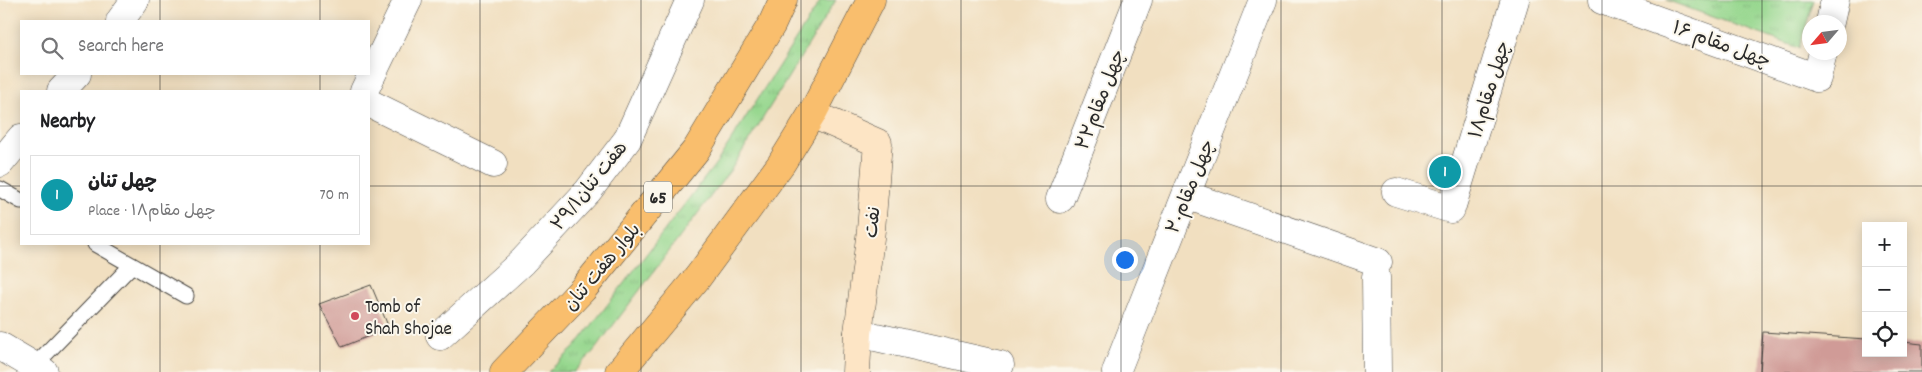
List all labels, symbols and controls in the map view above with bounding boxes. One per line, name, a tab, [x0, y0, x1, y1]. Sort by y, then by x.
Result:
north arrow	[1802, 15, 1847, 60]
street label: چهل مقام ۱۶	[1668, 16, 1774, 77]
search box	[20, 20, 370, 75]
icon: search	[38, 34, 66, 62]
text: Search here	[78, 34, 164, 61]
street label: ۱۸چهل مقام	[1464, 38, 1519, 142]
street label: چهل مقام۲۲	[1071, 46, 1134, 155]
text: Nearby	[40, 108, 95, 138]
street label: چهل مقام۲۰	[1161, 136, 1223, 238]
street label: ۲۹/۱هفت تنان	[546, 137, 635, 238]
pin: 1	[1429, 153, 1461, 191]
text: چهل تنان	[88, 170, 157, 197]
road number: 65	[644, 182, 672, 212]
text: 1	[55, 184, 59, 207]
text: 70 m	[319, 184, 349, 207]
text: Place · ۱۸چهل مقام	[88, 200, 216, 223]
street label: نفت	[859, 205, 890, 240]
street label: بلوار هفت تنان	[559, 218, 649, 318]
map controls	[1862, 222, 1907, 357]
button: +	[1862, 222, 1907, 267]
your location	[1112, 247, 1138, 273]
button: −	[1862, 267, 1907, 312]
place label: Tomb of Shah Shojae	[365, 295, 452, 344]
marker: Tomb of Shah Shojae	[349, 310, 361, 322]
button: locate	[1862, 312, 1907, 357]

